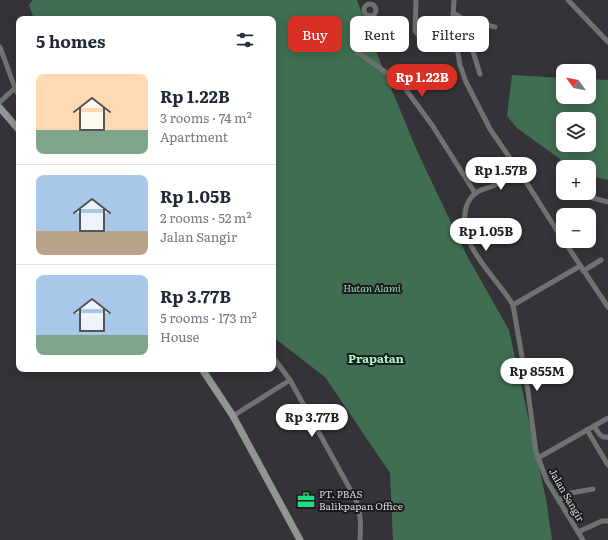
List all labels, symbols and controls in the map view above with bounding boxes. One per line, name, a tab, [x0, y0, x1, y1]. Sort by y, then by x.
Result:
chip: Buy	[288, 16, 342, 52]
chip: Rent	[350, 16, 409, 52]
chip: Filters	[417, 16, 489, 52]
text: 5 homes	[36, 28, 106, 53]
icon: filters	[234, 29, 256, 51]
pin: Rp 1.22B	[381, 64, 463, 98]
north arrow	[556, 64, 596, 104]
map controls	[556, 64, 596, 248]
text: Rp 1.22B	[395, 67, 449, 86]
text: Rp 1.22B	[160, 83, 230, 108]
icon: home	[68, 90, 116, 138]
text: 3 rooms · 74 m²	[160, 108, 252, 127]
button: layers	[556, 112, 596, 152]
text: Apartment	[160, 127, 228, 146]
pin: Rp 1.57B	[460, 157, 542, 191]
text: Rp 1.57B	[474, 160, 528, 179]
button: +	[556, 160, 596, 200]
text: Rp 1.05B	[160, 183, 231, 208]
icon: home	[68, 191, 116, 239]
text: 2 rooms · 52 m²	[160, 208, 252, 227]
button: −	[556, 208, 596, 248]
pin: Rp 1.05B	[445, 218, 527, 252]
text: Rp 1.05B	[459, 221, 513, 240]
text: Jalan Sangir	[160, 227, 237, 246]
park label: Hutan Alami	[343, 280, 401, 295]
text: Rp 3.77B	[160, 283, 231, 308]
icon: home	[68, 291, 116, 339]
text: 5 rooms · 173 m²	[160, 308, 257, 327]
text: House	[160, 327, 199, 346]
district label: Prapatan	[348, 349, 405, 367]
pin: Rp 855M	[500, 358, 574, 392]
text: Rp 855M	[509, 361, 565, 380]
pin: Rp 3.77B	[271, 404, 353, 438]
text: Rp 3.77B	[285, 407, 339, 426]
street label: Jalan Sangir	[546, 465, 589, 524]
place label: PT. PBAS Balikpapan Office	[319, 486, 403, 513]
office icon: PT. PBAS Balikpapan Office	[296, 490, 316, 510]

